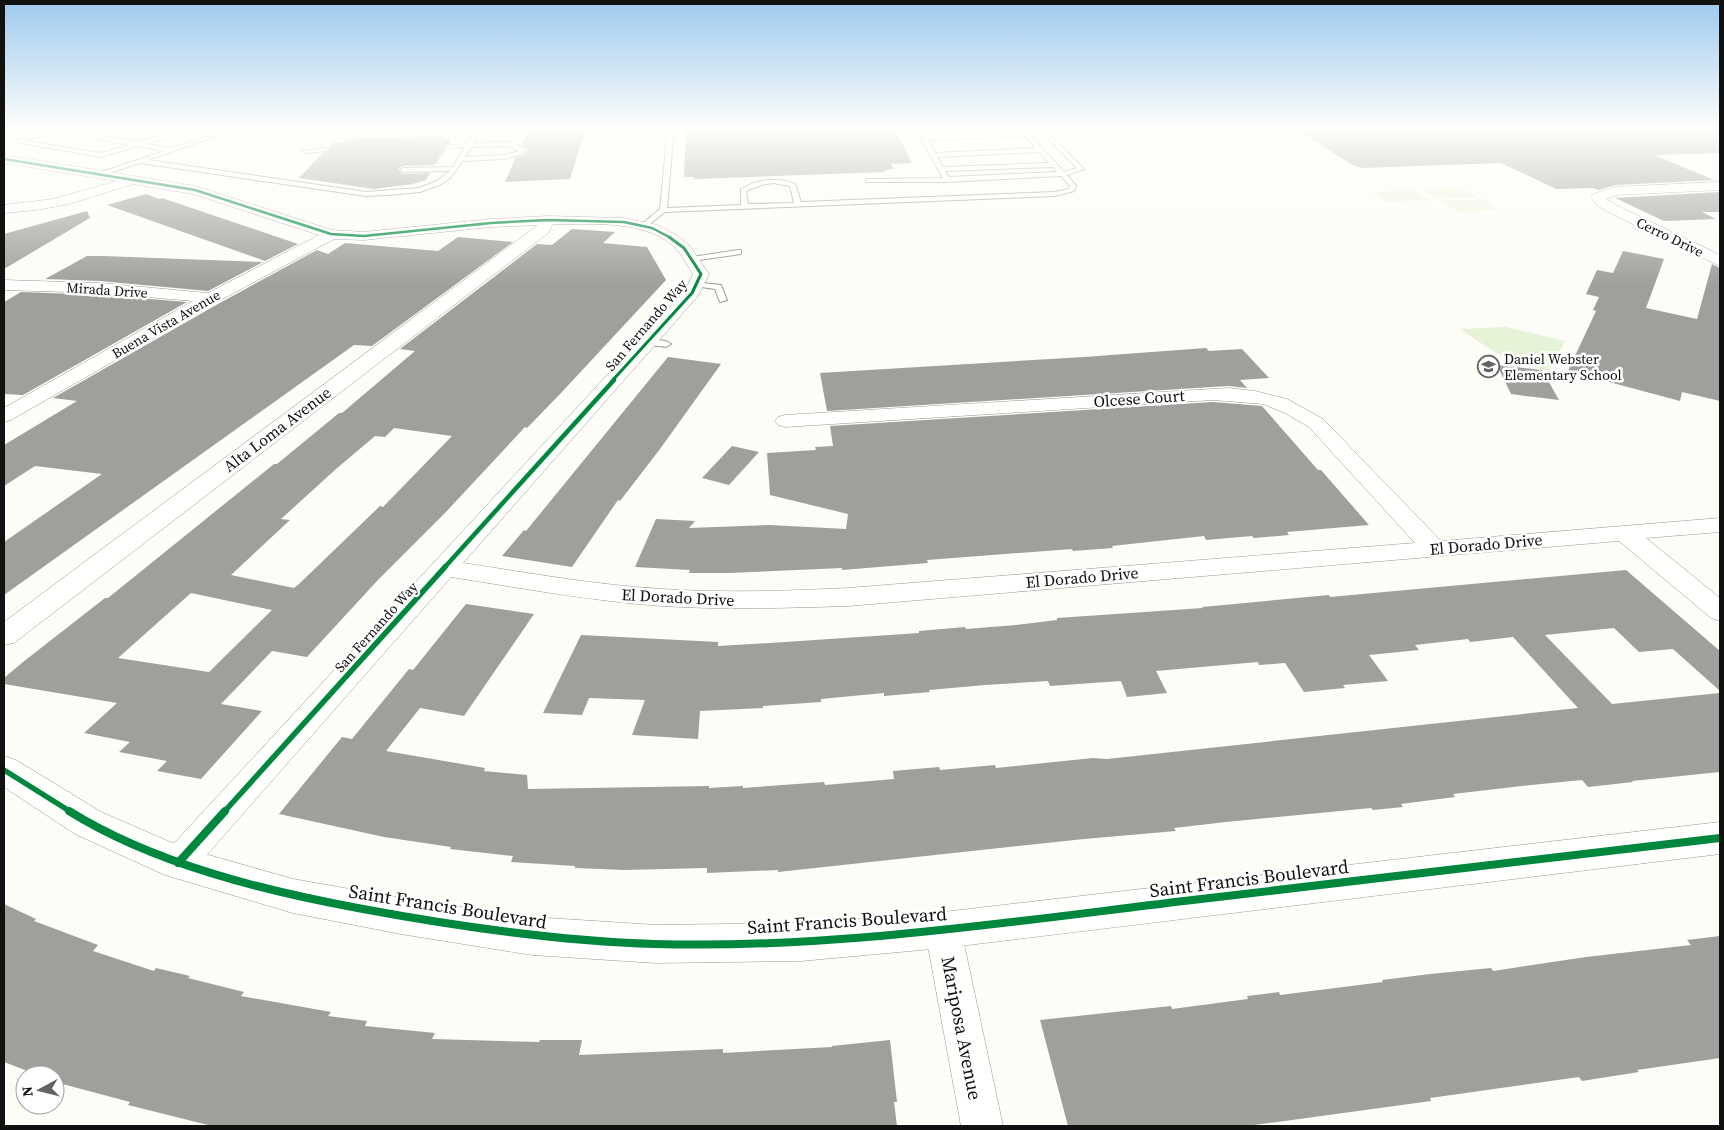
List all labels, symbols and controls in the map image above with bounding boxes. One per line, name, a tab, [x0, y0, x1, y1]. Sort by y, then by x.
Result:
street label: Cerro Drive	[1633, 212, 1707, 262]
street label: San Fernando Way	[600, 274, 692, 375]
street label: Mirada Drive	[66, 277, 148, 303]
street label: Buena Vista Avenue	[108, 285, 224, 363]
place label: Daniel Webster Elementary School	[1504, 349, 1622, 385]
school or university icon: Daniel Webster Elementary School	[1476, 355, 1500, 379]
street label: Alta Loma Avenue	[219, 381, 335, 477]
street label: Olcese Court	[1093, 384, 1186, 412]
street label: El Dorado Drive	[1429, 528, 1543, 560]
street label: El Dorado Drive	[1025, 561, 1139, 593]
street label: San Fernando Way	[330, 577, 423, 677]
street label: El Dorado Drive	[621, 583, 735, 611]
street label: Saint Francis Boulevard	[1148, 853, 1350, 903]
street label: Saint Francis Boulevard	[347, 878, 549, 935]
street label: Saint Francis Boulevard	[746, 900, 948, 940]
street label: Mariposa Avenue	[935, 954, 989, 1102]
north arrow	[15, 1065, 65, 1115]
text: N	[17, 1085, 38, 1098]

